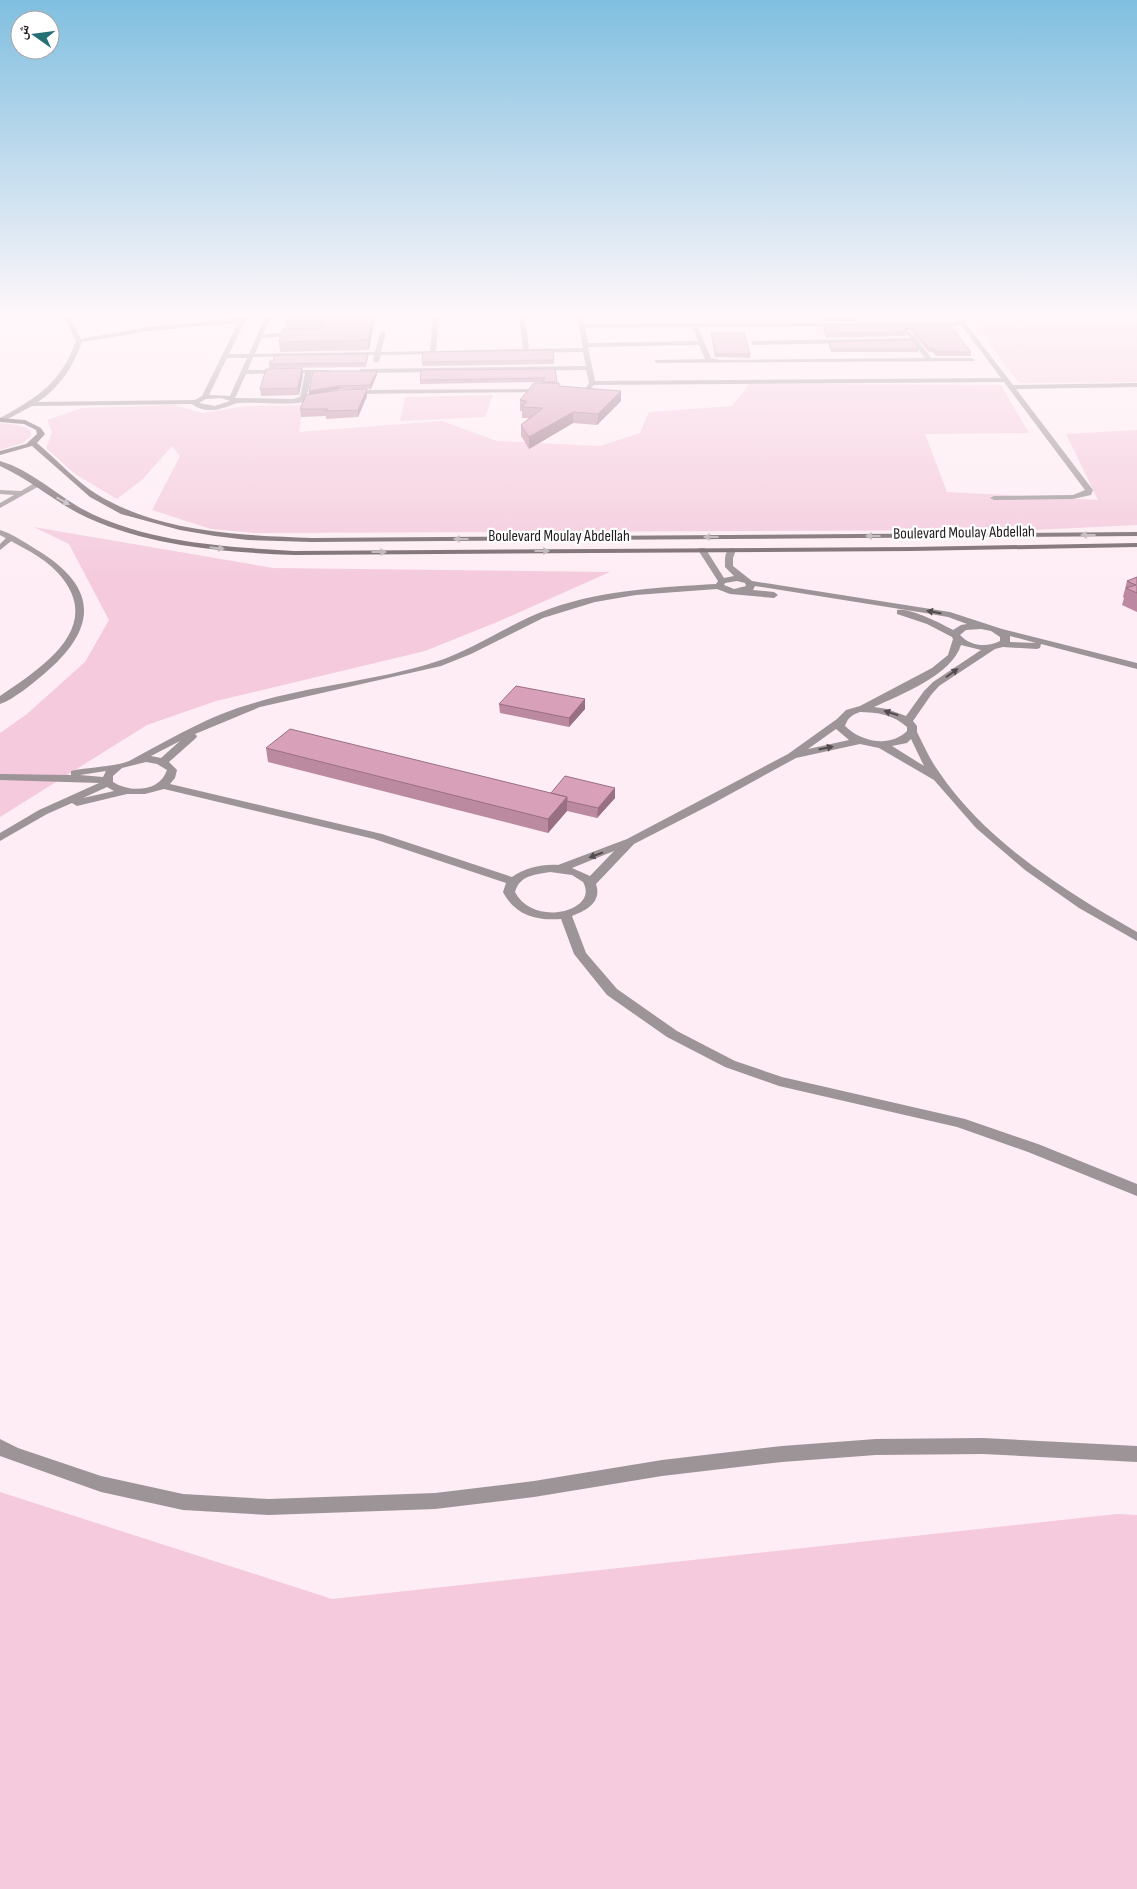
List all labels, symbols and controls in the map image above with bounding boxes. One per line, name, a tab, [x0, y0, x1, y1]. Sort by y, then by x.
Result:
north arrow	[10, 10, 60, 60]
text: ش	[13, 23, 33, 41]
one-way arrow	[56, 497, 69, 506]
street label: Boulevard Moulay Abdellah	[893, 522, 1035, 544]
street label: Boulevard Moulay Abdellah	[488, 527, 630, 546]
one-way arrow	[1080, 531, 1096, 539]
one-way arrow	[865, 532, 881, 540]
one-way arrow	[703, 533, 719, 541]
one-way arrow	[453, 535, 469, 543]
one-way arrow	[209, 544, 225, 552]
one-way arrow	[534, 547, 550, 555]
one-way arrow	[372, 548, 388, 556]
one-way arrow	[927, 608, 942, 616]
one-way arrow	[946, 668, 959, 678]
one-way arrow	[883, 708, 898, 716]
one-way arrow	[818, 744, 834, 752]
one-way arrow	[589, 851, 604, 859]

